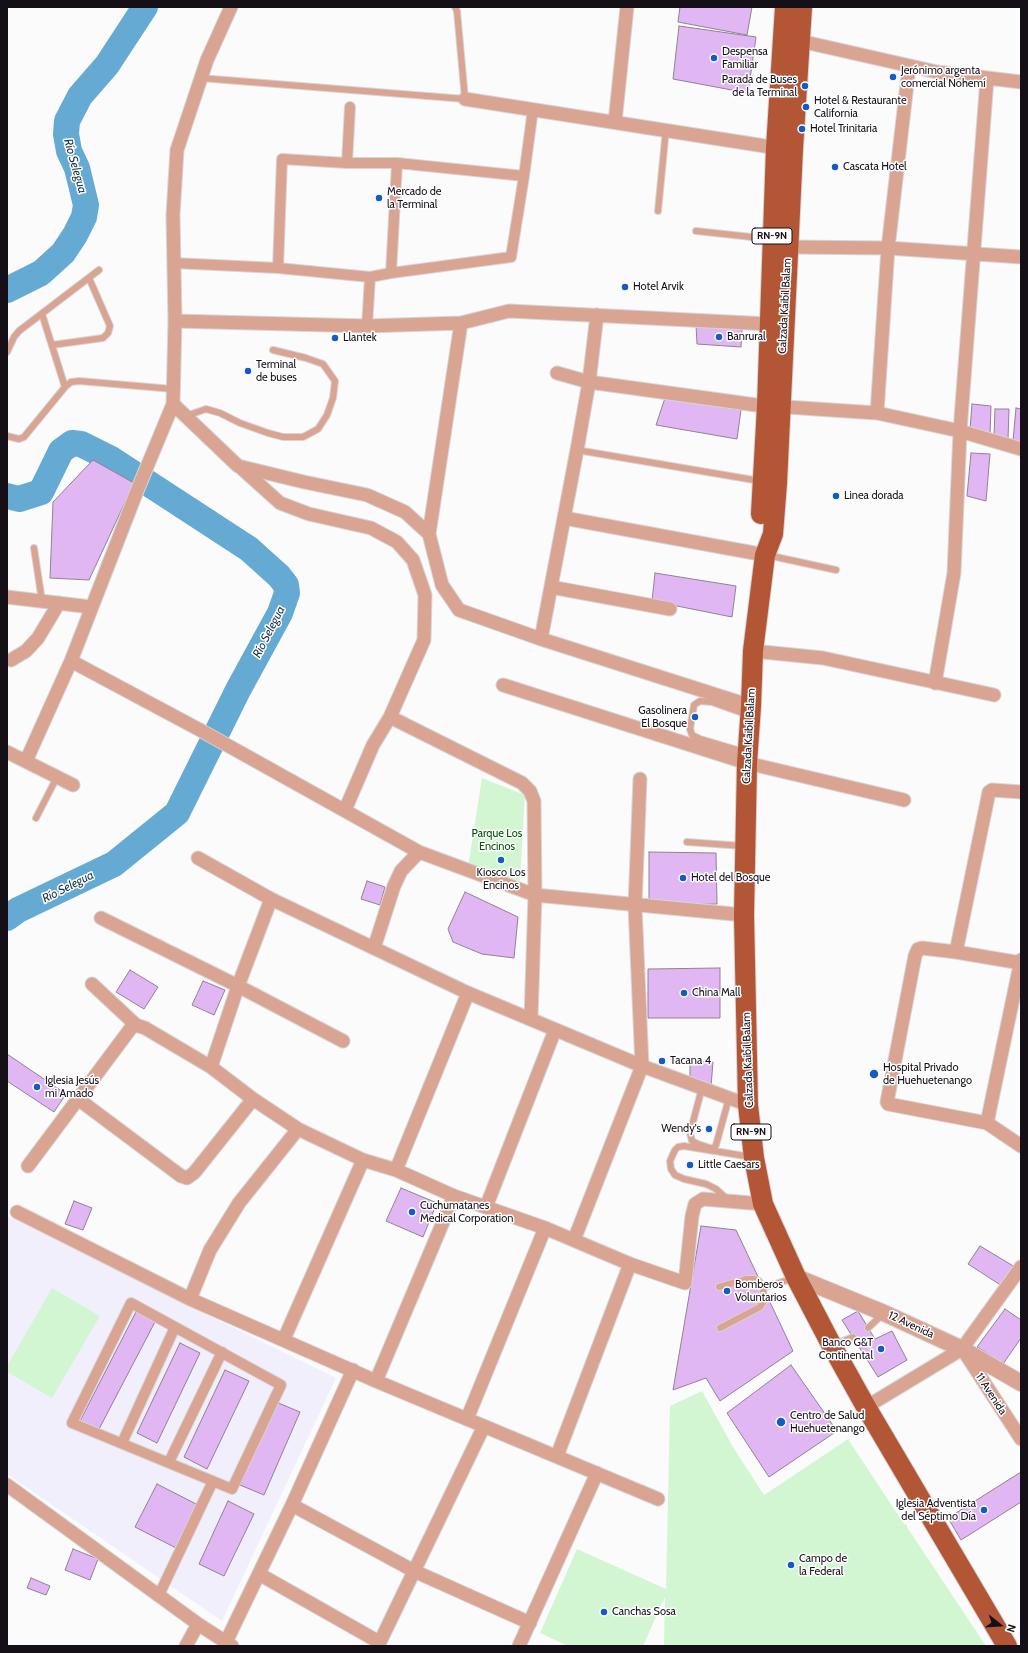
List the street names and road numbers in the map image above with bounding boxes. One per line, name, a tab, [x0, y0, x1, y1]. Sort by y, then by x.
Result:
road number: RN-9N	[752, 228, 792, 244]
street label: Calzada Kaibil Balam	[776, 258, 794, 354]
street label: Calzada Kaibil Balam	[740, 688, 758, 784]
street label: Calzada Kaibil Balam	[740, 1012, 756, 1108]
road number: RN-9N	[731, 1124, 771, 1140]
street label: 12 Avenida	[886, 1309, 936, 1341]
street label: 11 Avenida	[973, 1371, 1009, 1417]

